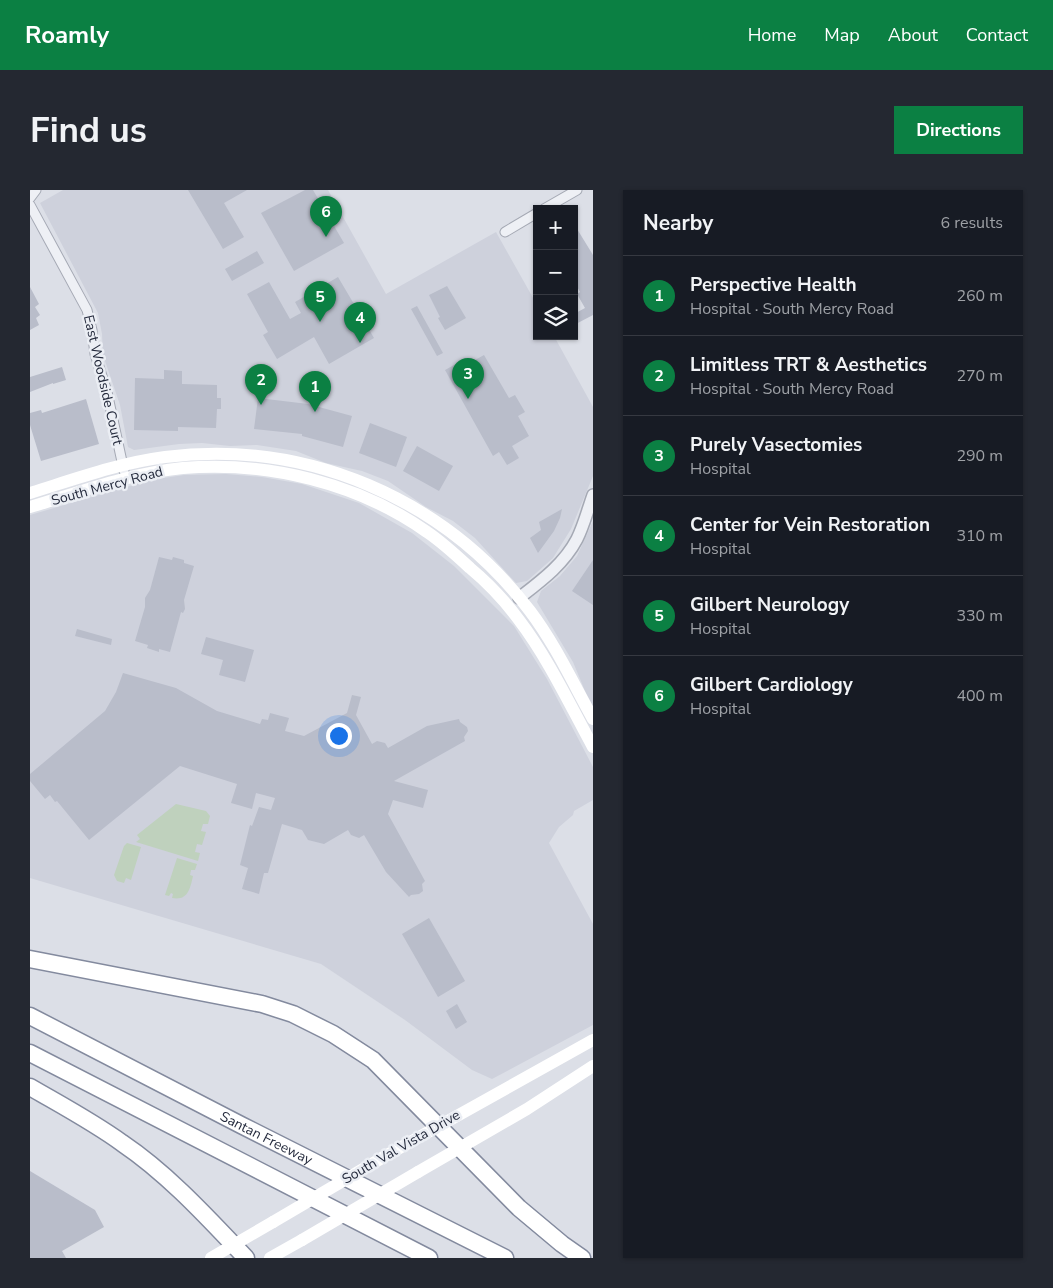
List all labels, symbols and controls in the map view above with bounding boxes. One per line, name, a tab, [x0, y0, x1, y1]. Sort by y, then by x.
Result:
text: Roamly	[25, 19, 109, 51]
text: Home	[748, 23, 796, 47]
text: Map	[824, 23, 860, 47]
text: About	[888, 23, 938, 47]
text: Contact	[966, 23, 1028, 47]
button: Directions	[894, 106, 1023, 154]
text: Find us	[30, 107, 147, 154]
pin: 6	[310, 196, 342, 237]
map controls	[533, 205, 578, 340]
button: +	[533, 205, 578, 250]
text: Nearby	[643, 209, 713, 237]
text: 6 results	[941, 212, 1003, 234]
button: −	[533, 250, 578, 295]
text: Perspective Health	[690, 272, 857, 298]
pin: 5	[304, 281, 336, 322]
text: 1	[654, 285, 664, 307]
text: 260 m	[956, 285, 1003, 307]
button: layers	[533, 295, 578, 340]
text: Hospital · South Mercy Road	[690, 298, 894, 320]
pin: 4	[344, 302, 376, 343]
street label: East Woodside Court	[79, 313, 127, 447]
text: Limitless TRT & Aesthetics	[690, 352, 927, 378]
pin: 3	[452, 358, 484, 399]
pin: 2	[245, 364, 277, 405]
text: 2	[654, 365, 664, 387]
text: 270 m	[956, 365, 1003, 387]
pin: 1	[299, 371, 331, 412]
text: Hospital · South Mercy Road	[690, 378, 894, 400]
text: Purely Vasectomies	[690, 432, 862, 458]
text: 3	[654, 445, 664, 467]
text: 290 m	[956, 445, 1003, 467]
text: Hospital	[690, 458, 751, 480]
street label: South Mercy Road	[49, 462, 165, 510]
text: Center for Vein Restoration	[690, 512, 930, 538]
text: 4	[654, 525, 664, 547]
text: 310 m	[956, 525, 1003, 547]
text: Hospital	[690, 538, 751, 560]
text: Gilbert Neurology	[690, 592, 849, 618]
text: 5	[654, 605, 664, 627]
text: 330 m	[956, 605, 1003, 627]
text: Hospital	[690, 618, 751, 640]
text: Gilbert Cardiology	[690, 672, 853, 698]
text: 6	[654, 685, 664, 707]
text: 400 m	[956, 685, 1003, 707]
text: Hospital	[690, 698, 751, 720]
your location	[326, 723, 352, 749]
street label: South Val Vista Drive	[338, 1105, 464, 1189]
street label: Santan Freeway	[217, 1106, 317, 1169]

